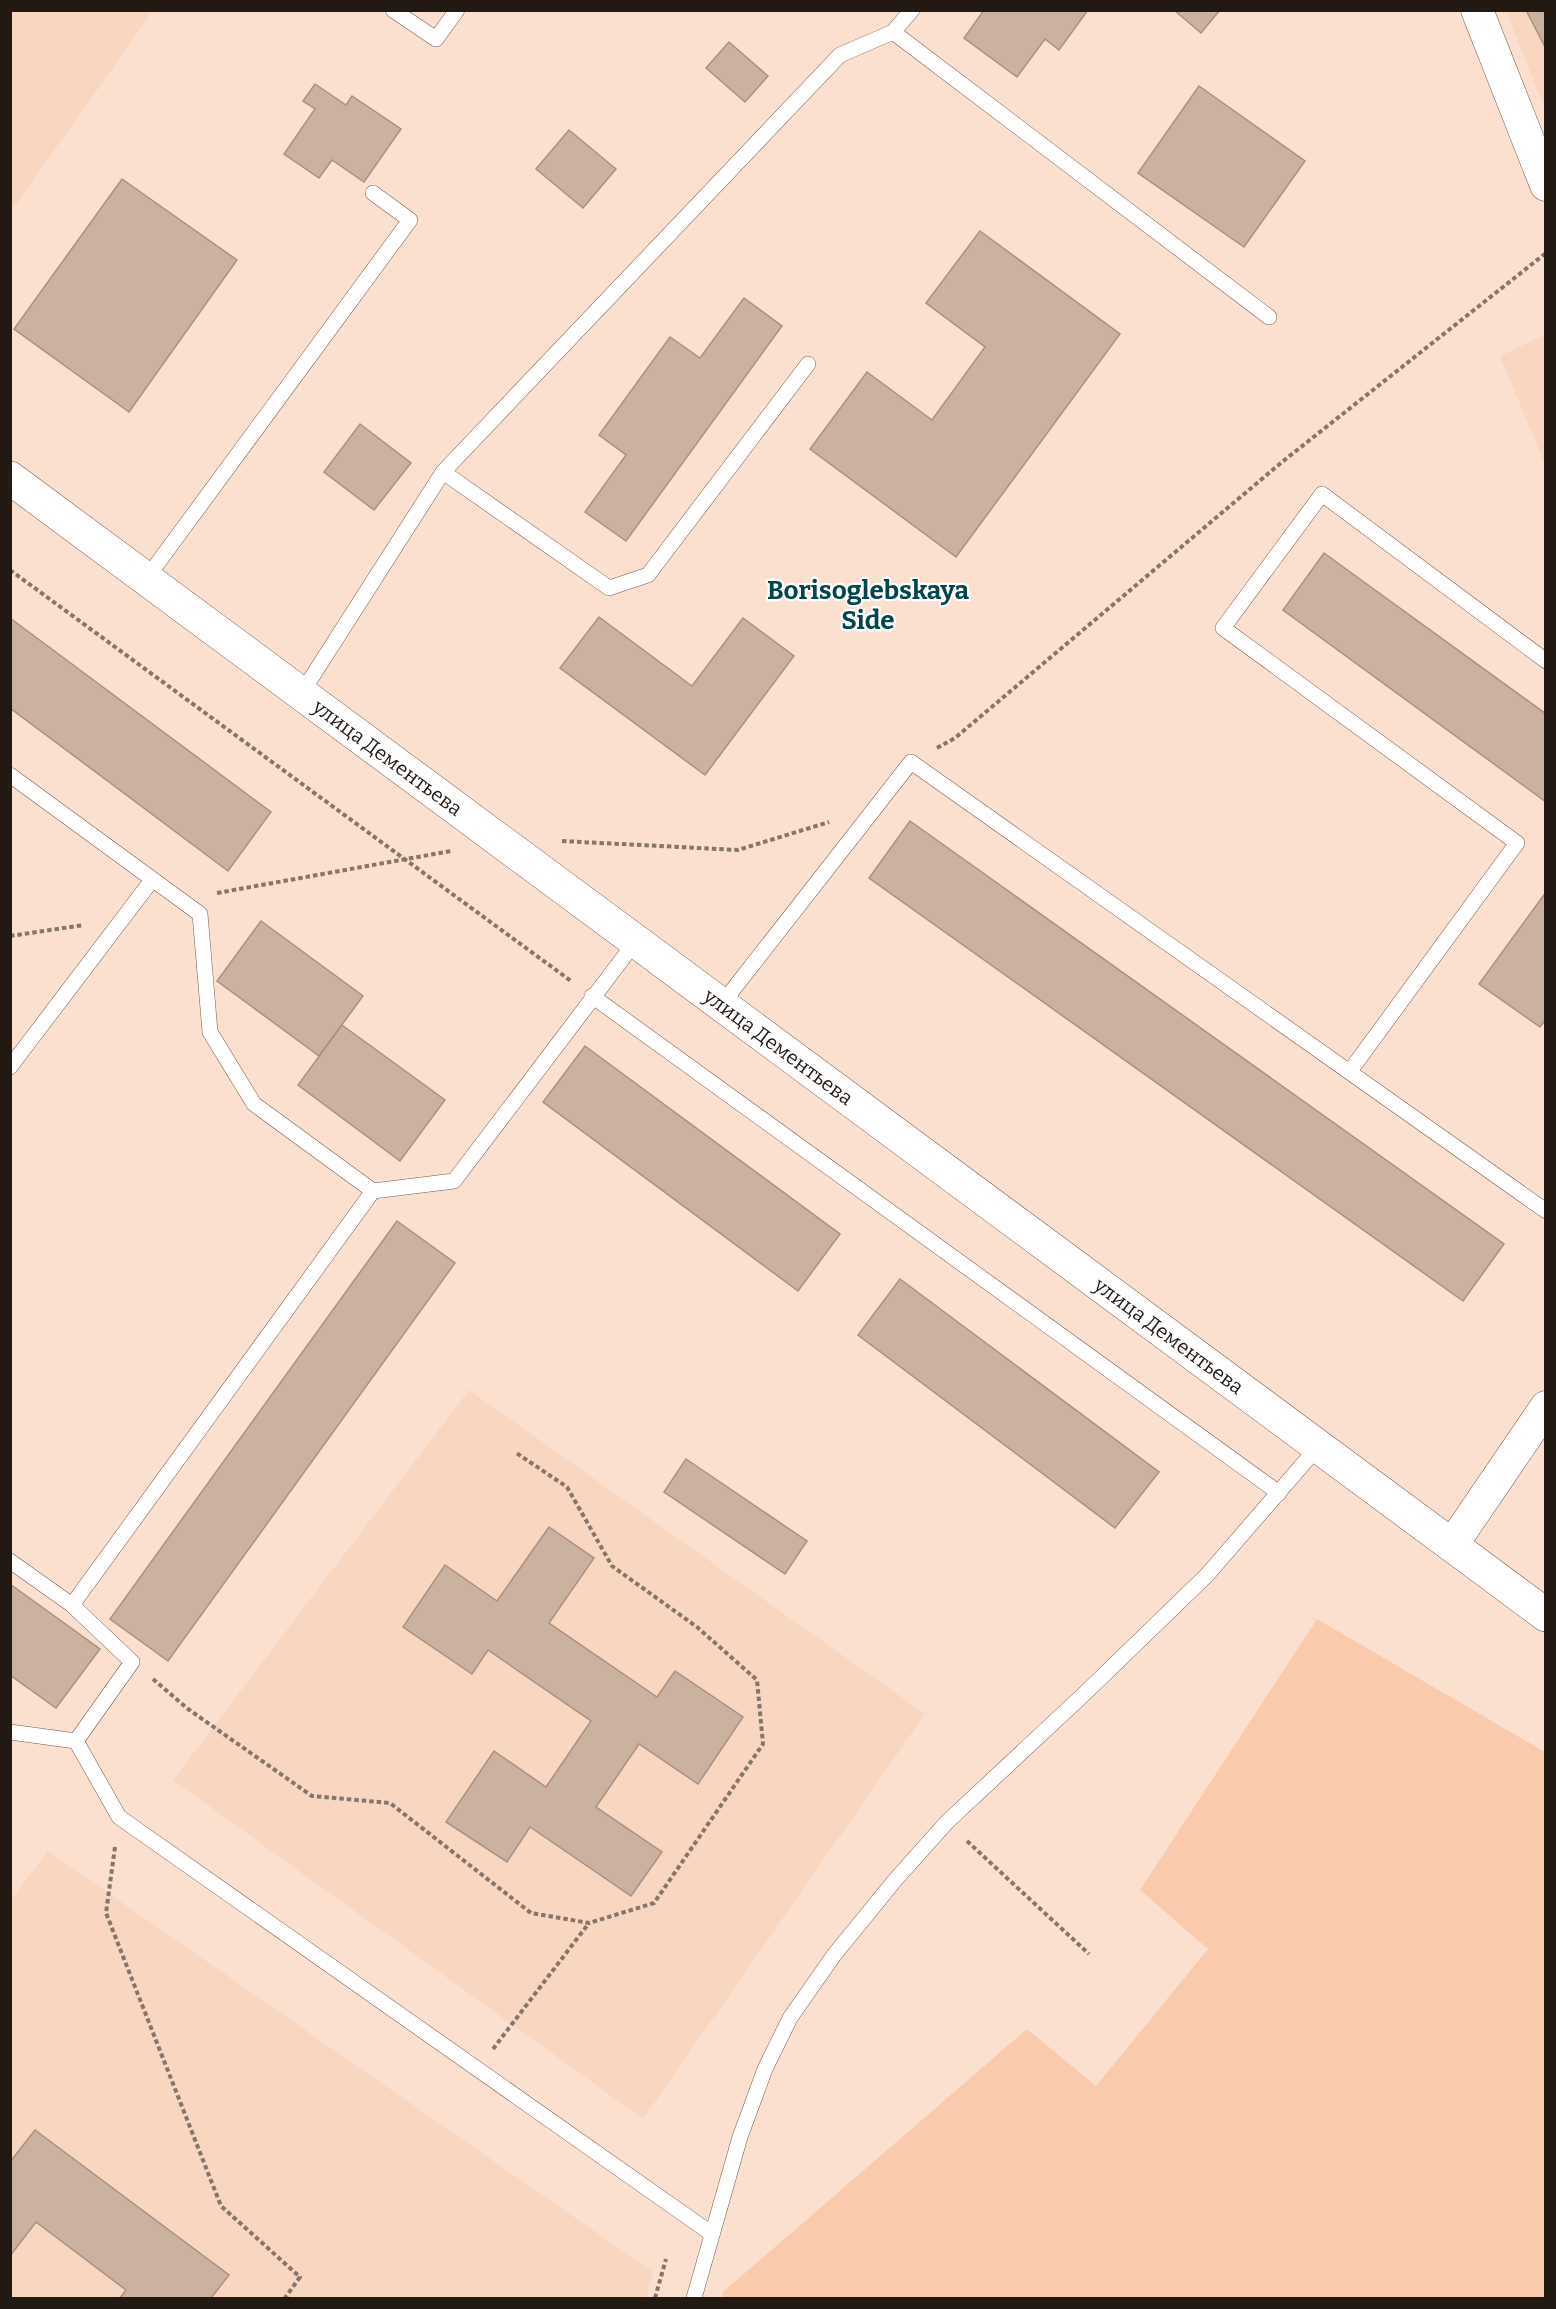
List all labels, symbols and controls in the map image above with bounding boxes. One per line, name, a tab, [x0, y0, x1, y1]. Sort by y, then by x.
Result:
district label: Borisoglebskaya Side	[767, 575, 970, 636]
street label: улица Дементьева	[308, 694, 467, 821]
street label: улица Дементьева	[698, 983, 858, 1110]
street label: улица Дементьева	[1089, 1272, 1248, 1399]

